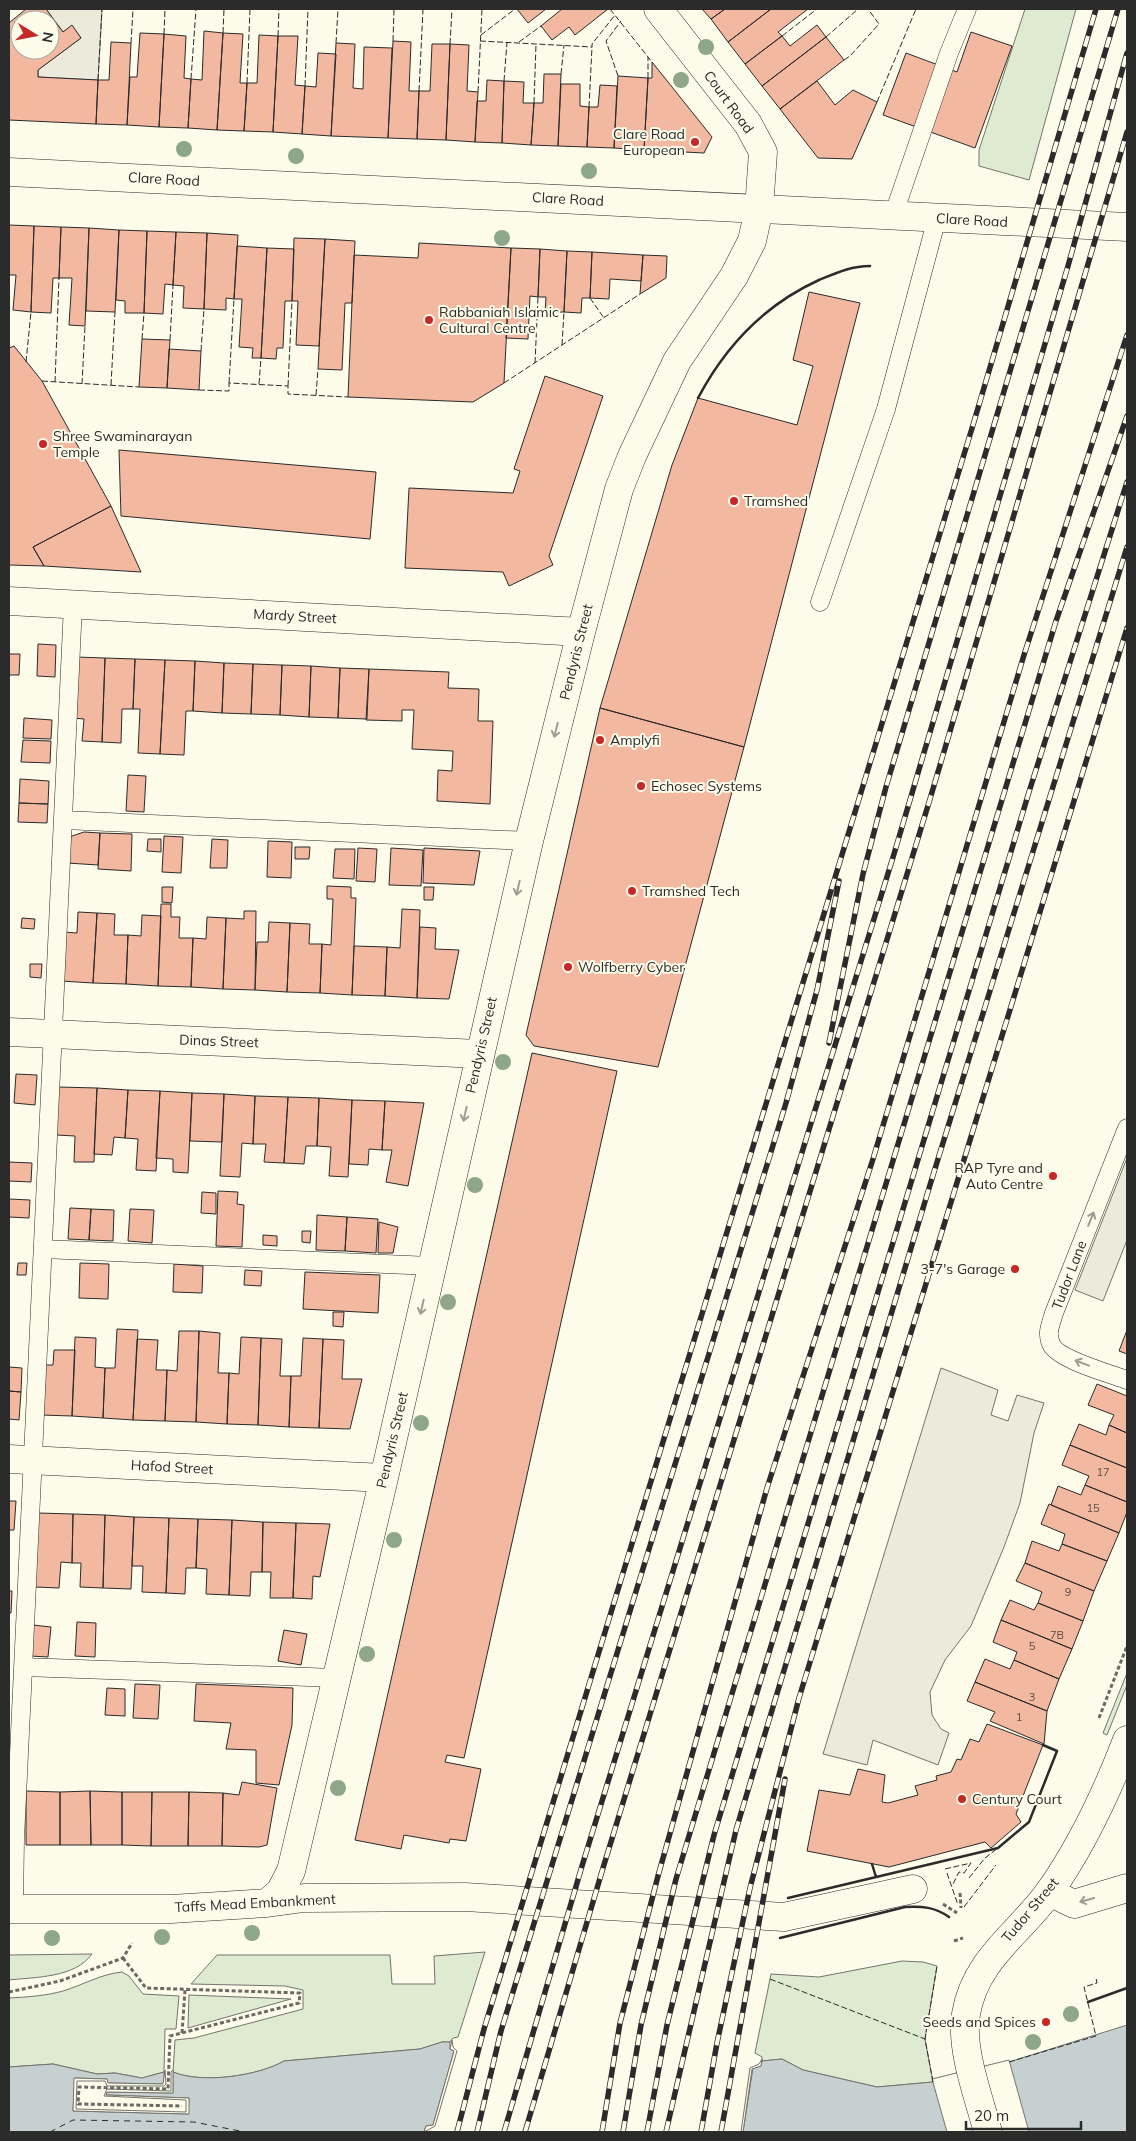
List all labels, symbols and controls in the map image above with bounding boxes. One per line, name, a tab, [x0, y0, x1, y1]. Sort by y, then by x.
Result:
north arrow	[10, 10, 60, 60]
text: N	[38, 30, 58, 44]
street label: Court Road	[700, 67, 758, 137]
place label: Clare Road European	[613, 125, 685, 159]
marker: Clare Road European	[689, 136, 701, 148]
street label: Clare Road	[128, 168, 200, 190]
street label: Clare Road	[532, 188, 604, 210]
street label: Clare Road	[936, 209, 1008, 231]
place label: Rabbaniah Islamic Cultural Centre	[439, 303, 559, 337]
marker: Rabbaniah Islamic Cultural Centre	[423, 314, 435, 326]
place label: Shree Swaminarayan Temple	[53, 427, 192, 461]
marker: Shree Swaminarayan Temple	[37, 438, 49, 450]
place label: Tramshed	[744, 492, 808, 510]
marker: Tramshed	[728, 495, 740, 507]
street label: Pendyris Street	[555, 602, 597, 702]
street label: Mardy Street	[253, 605, 337, 627]
one-way arrow	[551, 721, 561, 737]
place label: Amplyfi	[610, 731, 660, 749]
marker: Amplyfi	[594, 734, 606, 746]
place label: Echosec Systems	[651, 777, 762, 795]
marker: Echosec Systems	[635, 780, 647, 792]
one-way arrow	[513, 879, 522, 895]
place label: Tramshed Tech	[642, 882, 740, 900]
marker: Tramshed Tech	[626, 885, 638, 897]
place label: Wolfberry Cyber	[578, 958, 685, 976]
marker: Wolfberry Cyber	[562, 961, 574, 973]
street label: Pendyris Street	[461, 995, 501, 1095]
street label: Dinas Street	[179, 1031, 259, 1051]
one-way arrow	[460, 1106, 469, 1122]
place label: RAP Tyre and Auto Centre	[954, 1159, 1043, 1193]
marker: RAP Tyre and Auto Centre	[1047, 1170, 1059, 1182]
one-way arrow	[1087, 1212, 1096, 1227]
street label: Tudor Lane	[1048, 1238, 1090, 1312]
place label: 3-7's Garage	[920, 1260, 1005, 1278]
marker: 3-7's Garage	[1009, 1263, 1021, 1275]
one-way arrow	[417, 1299, 426, 1315]
one-way arrow	[1075, 1357, 1090, 1367]
street label: Pendyris Street	[372, 1390, 412, 1490]
street label: Hafod Street	[130, 1456, 214, 1478]
house number: 17	[1096, 1465, 1110, 1479]
house number: 15	[1086, 1501, 1100, 1515]
house number: 9	[1065, 1585, 1071, 1599]
house number: 7B	[1050, 1628, 1064, 1642]
house number: 5	[1029, 1639, 1036, 1653]
house number: 3	[1029, 1690, 1035, 1704]
house number: 1	[1016, 1710, 1022, 1724]
place label: Century Court	[972, 1790, 1062, 1808]
marker: Century Court	[956, 1793, 968, 1805]
street label: Tudor Street	[998, 1874, 1062, 1946]
street label: Taffs Mead Embankment	[174, 1890, 336, 1916]
one-way arrow	[1080, 1896, 1096, 1905]
place label: Seeds and Spices	[923, 2013, 1036, 2031]
marker: Seeds and Spices	[1040, 2016, 1052, 2028]
scale bar	[966, 2098, 1081, 2130]
text: 20 m	[974, 2106, 1009, 2125]

